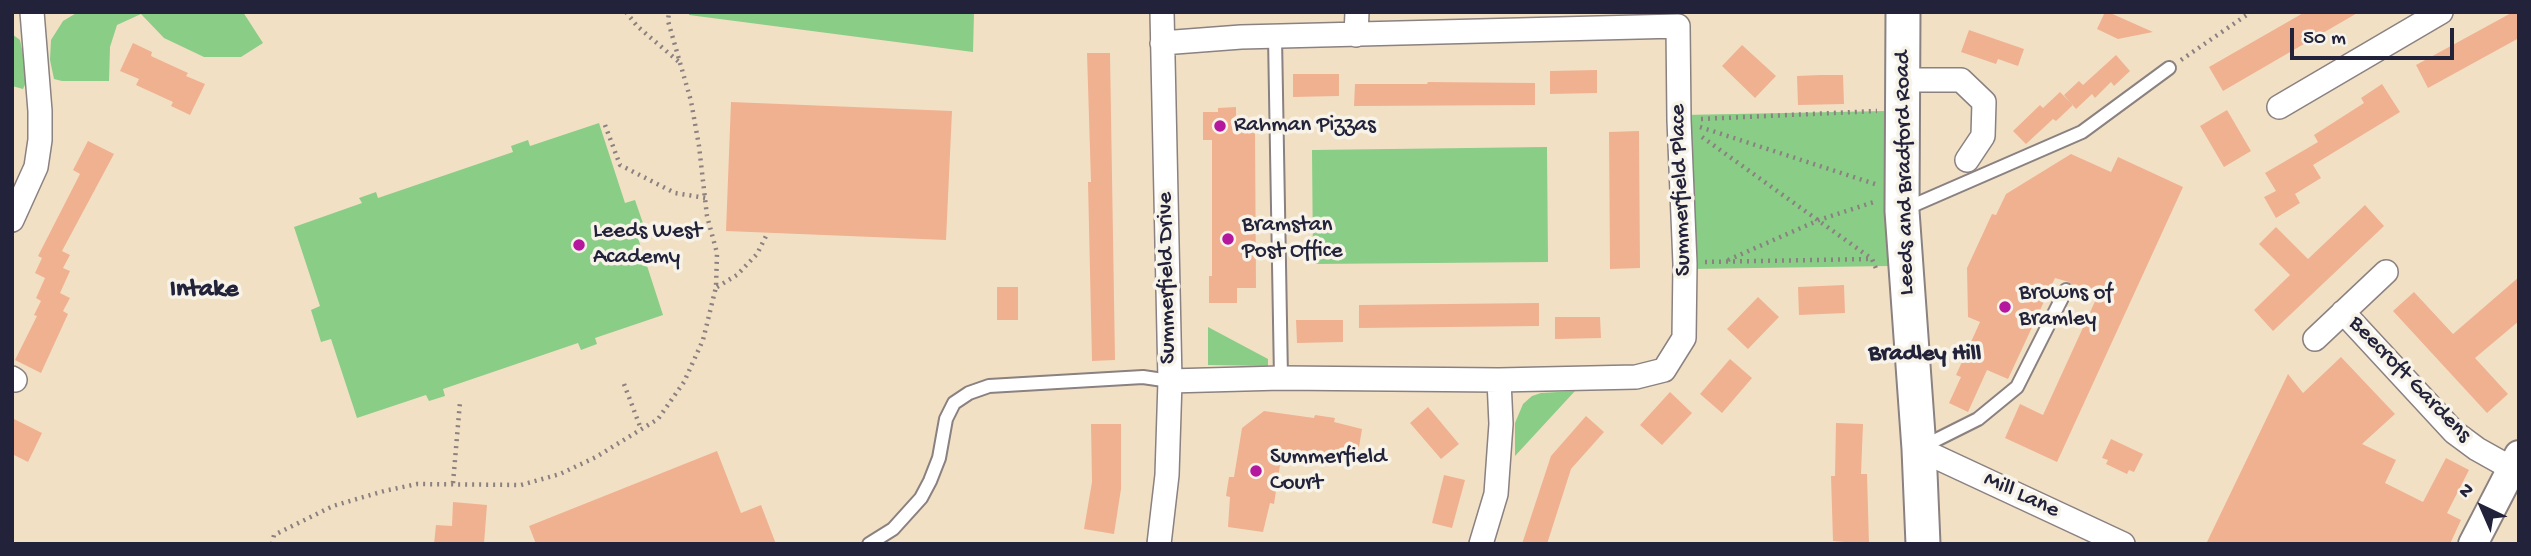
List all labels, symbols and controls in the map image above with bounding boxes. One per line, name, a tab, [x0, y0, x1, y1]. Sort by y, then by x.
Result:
scale bar	[2293, 14, 2458, 58]
text: 50 m	[2303, 27, 2346, 52]
street label: Leeds and Bradford Road	[1890, 50, 1922, 296]
street label: Summerfield Place	[1665, 103, 1699, 277]
place label: Rahman Pizzas	[1234, 112, 1376, 140]
marker: Rahman Pizzas	[1212, 118, 1228, 134]
street label: Summerfield Drive	[1153, 192, 1183, 364]
place label: Bramstan Post Office	[1242, 212, 1343, 266]
place label: Leeds West Academy	[593, 218, 702, 272]
marker: Bramstan Post Office	[1220, 231, 1236, 247]
marker: Leeds West Academy	[571, 237, 587, 253]
district label: Intake	[170, 275, 238, 307]
place label: Browns of Bramley	[2019, 280, 2112, 334]
marker: Browns of Bramley	[1997, 299, 2013, 315]
street label: Beecroft Gardens	[2342, 311, 2476, 449]
district label: Bradley Hill	[1869, 341, 1981, 369]
place label: Summerfield Court	[1270, 444, 1387, 498]
marker: Summerfield Court	[1248, 463, 1264, 479]
street label: Mill Lane	[1979, 466, 2063, 526]
north arrow	[2447, 472, 2517, 542]
text: N	[2455, 479, 2480, 504]

